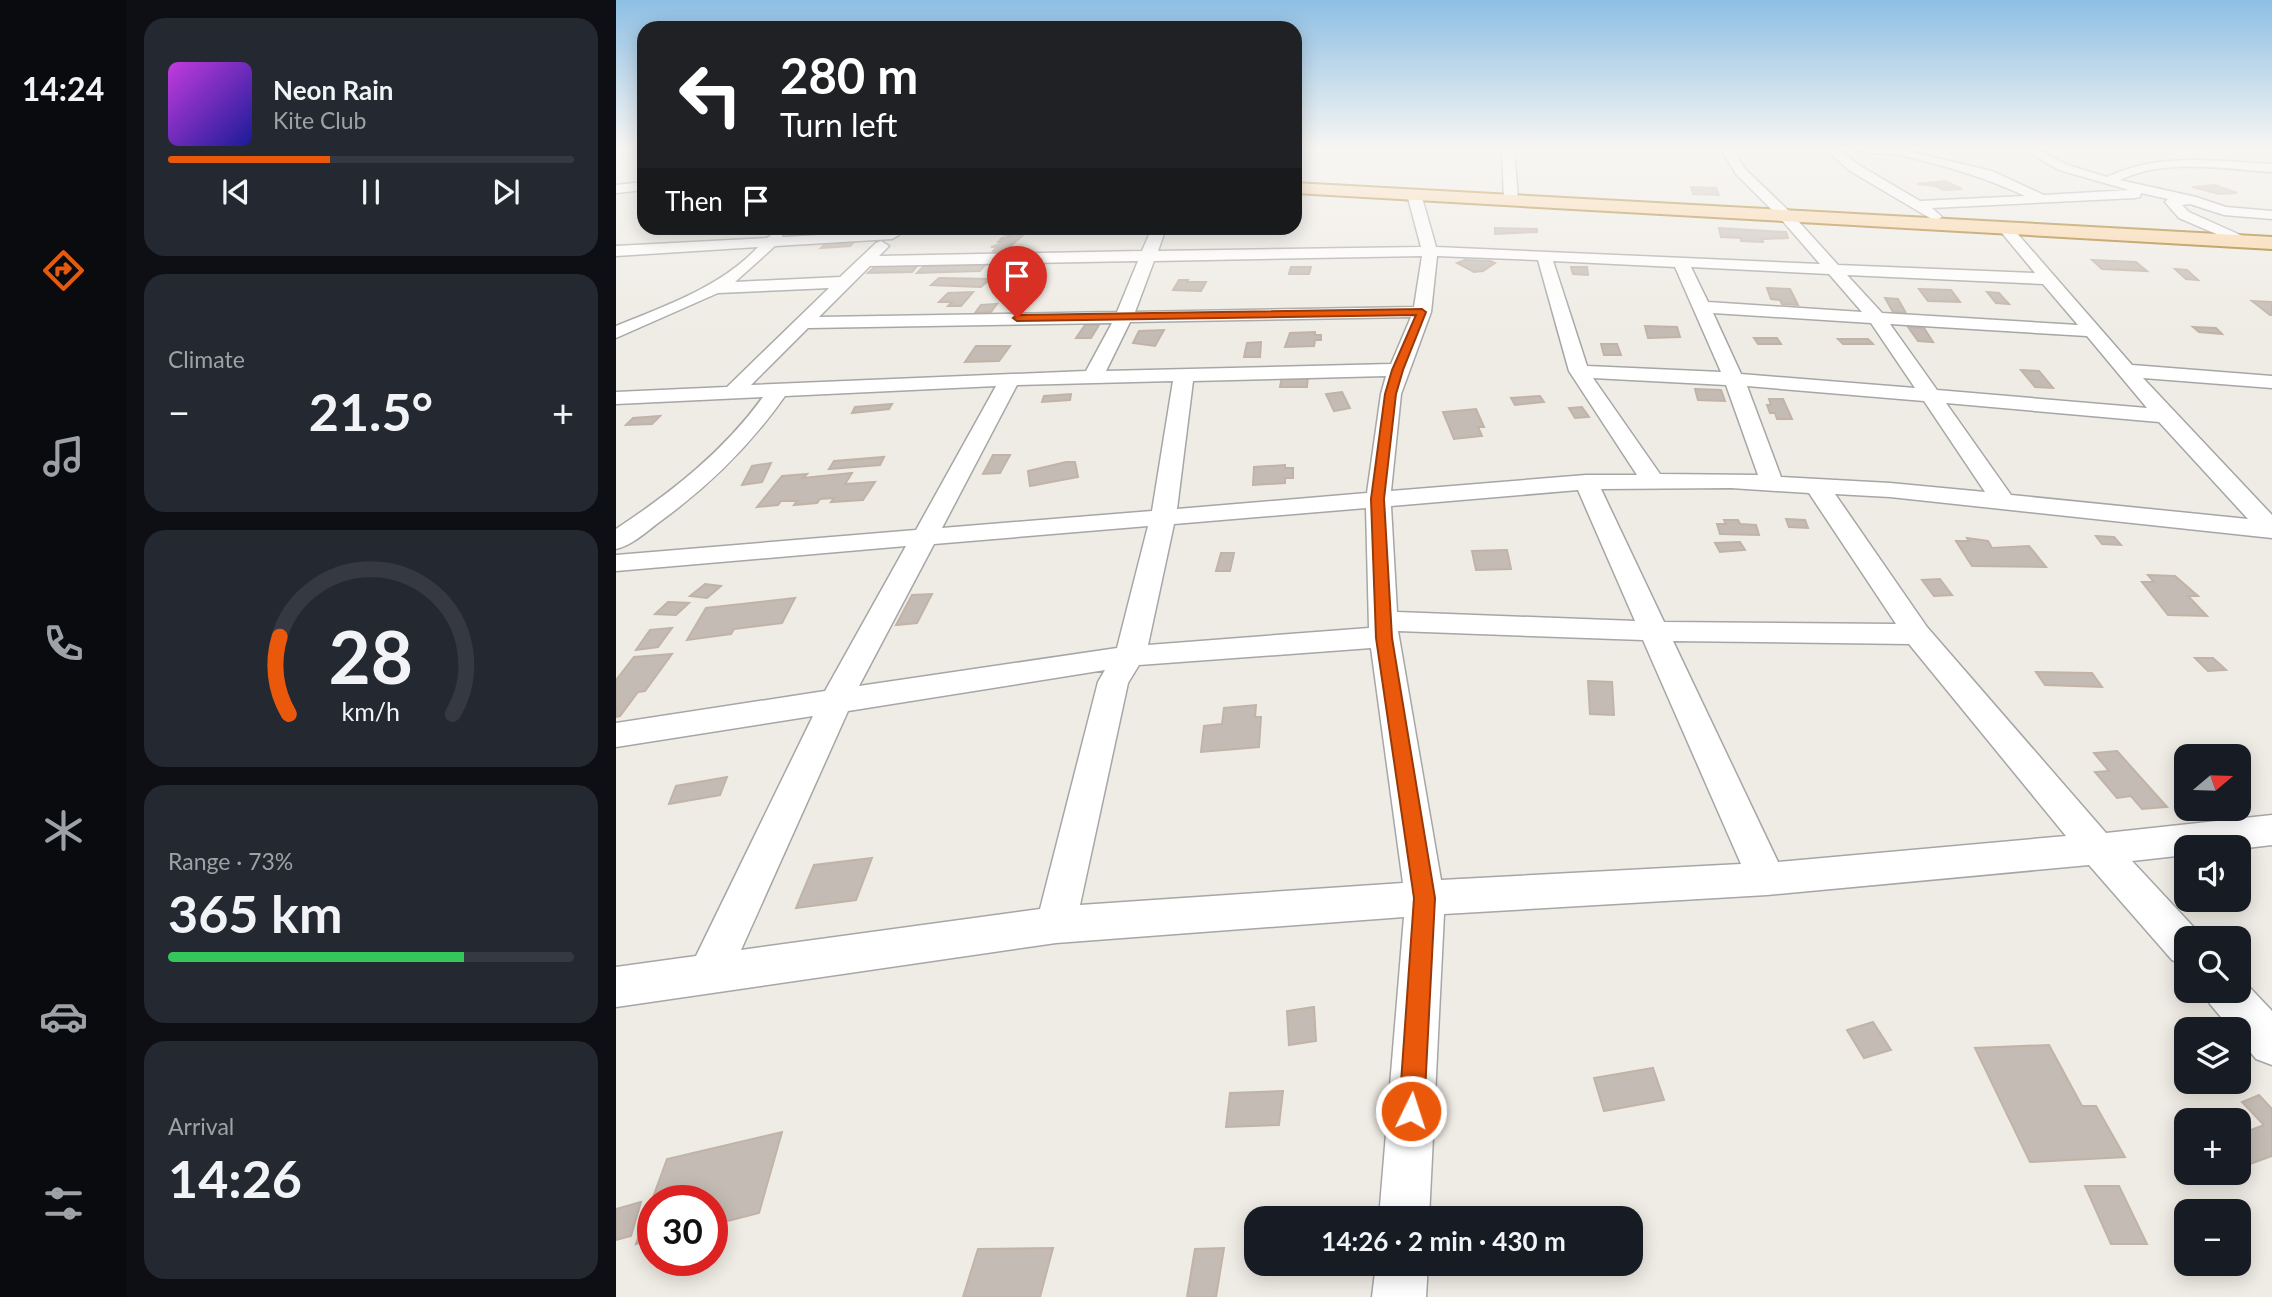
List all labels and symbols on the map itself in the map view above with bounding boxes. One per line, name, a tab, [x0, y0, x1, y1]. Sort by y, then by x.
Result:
pin	[987, 246, 1047, 318]
north arrow	[2174, 744, 2250, 821]
position arrow	[1374, 1074, 1448, 1148]
speed limit sign: 30	[637, 1185, 728, 1276]

